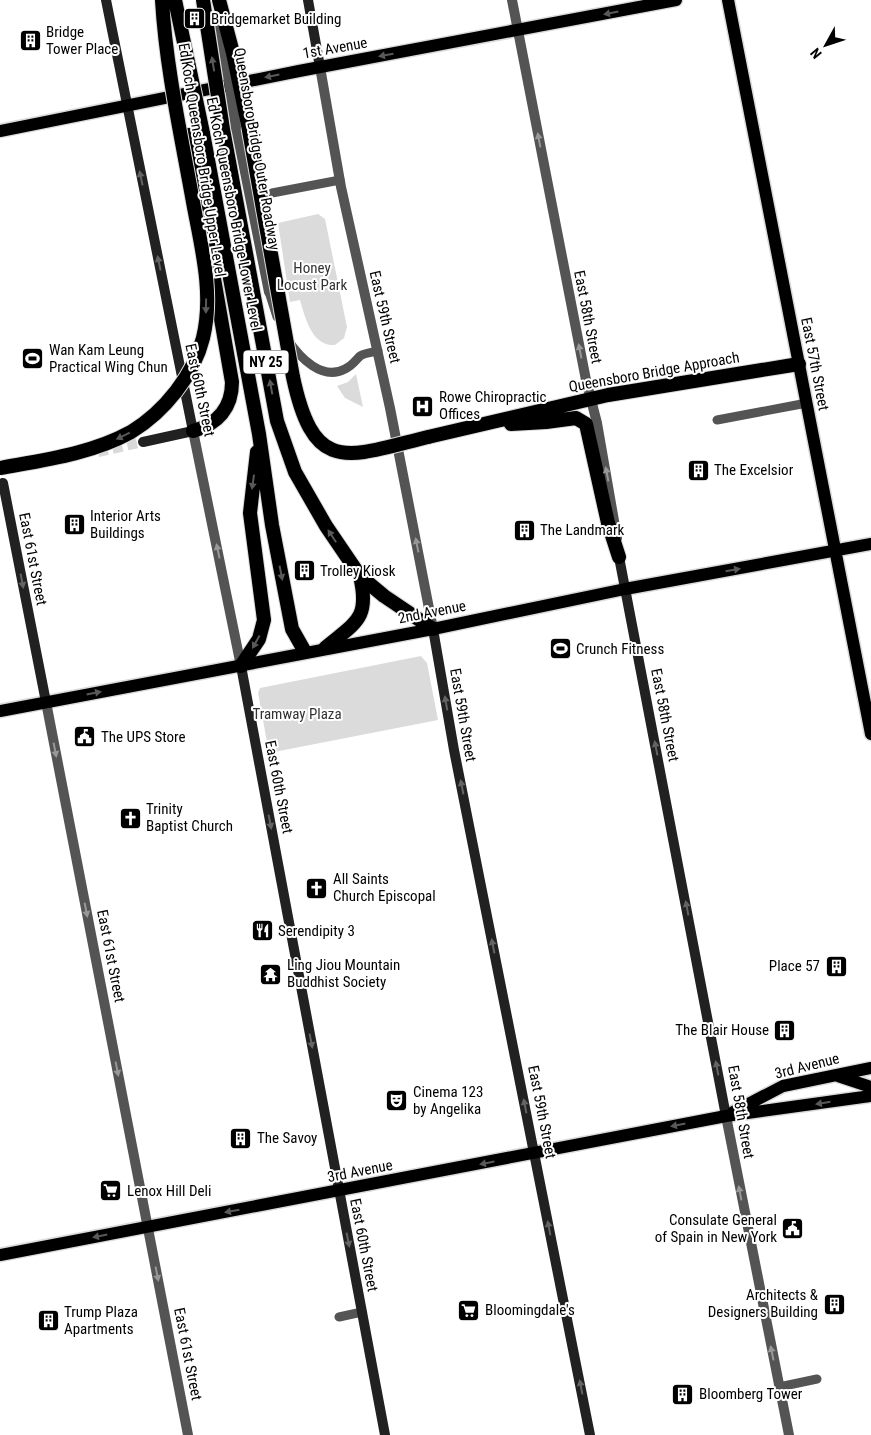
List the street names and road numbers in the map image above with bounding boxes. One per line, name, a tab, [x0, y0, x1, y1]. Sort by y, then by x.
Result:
street label: 1st Avenue	[301, 33, 369, 63]
street label: Ed Koch Queensboro Bridge Upper Level	[175, 42, 229, 278]
street label: Queensboro Bridge Outer Roadway	[230, 46, 284, 252]
street label: Ed Koch Queensboro Bridge Lower Level	[202, 96, 266, 332]
street label: East 59th Street	[366, 269, 404, 365]
street label: East 58th Street	[570, 269, 606, 365]
street label: East 57th Street	[797, 316, 833, 412]
street label: East 60th Street	[181, 342, 219, 438]
street label: Queensboro Bridge Approach	[567, 348, 741, 396]
road number: NY 25	[244, 351, 288, 374]
street label: East 61st Street	[15, 511, 51, 607]
street label: 2nd Avenue	[397, 597, 467, 627]
street label: East 59th Street	[446, 667, 480, 763]
street label: East 58th Street	[647, 667, 683, 763]
street label: East 60th Street	[261, 739, 297, 835]
street label: East 61st Street	[93, 908, 129, 1004]
street label: 3rd Avenue	[773, 1049, 841, 1083]
street label: East 59th Street	[524, 1064, 560, 1160]
street label: East 58th Street	[724, 1064, 758, 1160]
street label: 3rd Avenue	[326, 1156, 394, 1186]
street label: East 60th Street	[346, 1197, 382, 1293]
street label: East 61st Street	[170, 1306, 206, 1402]

